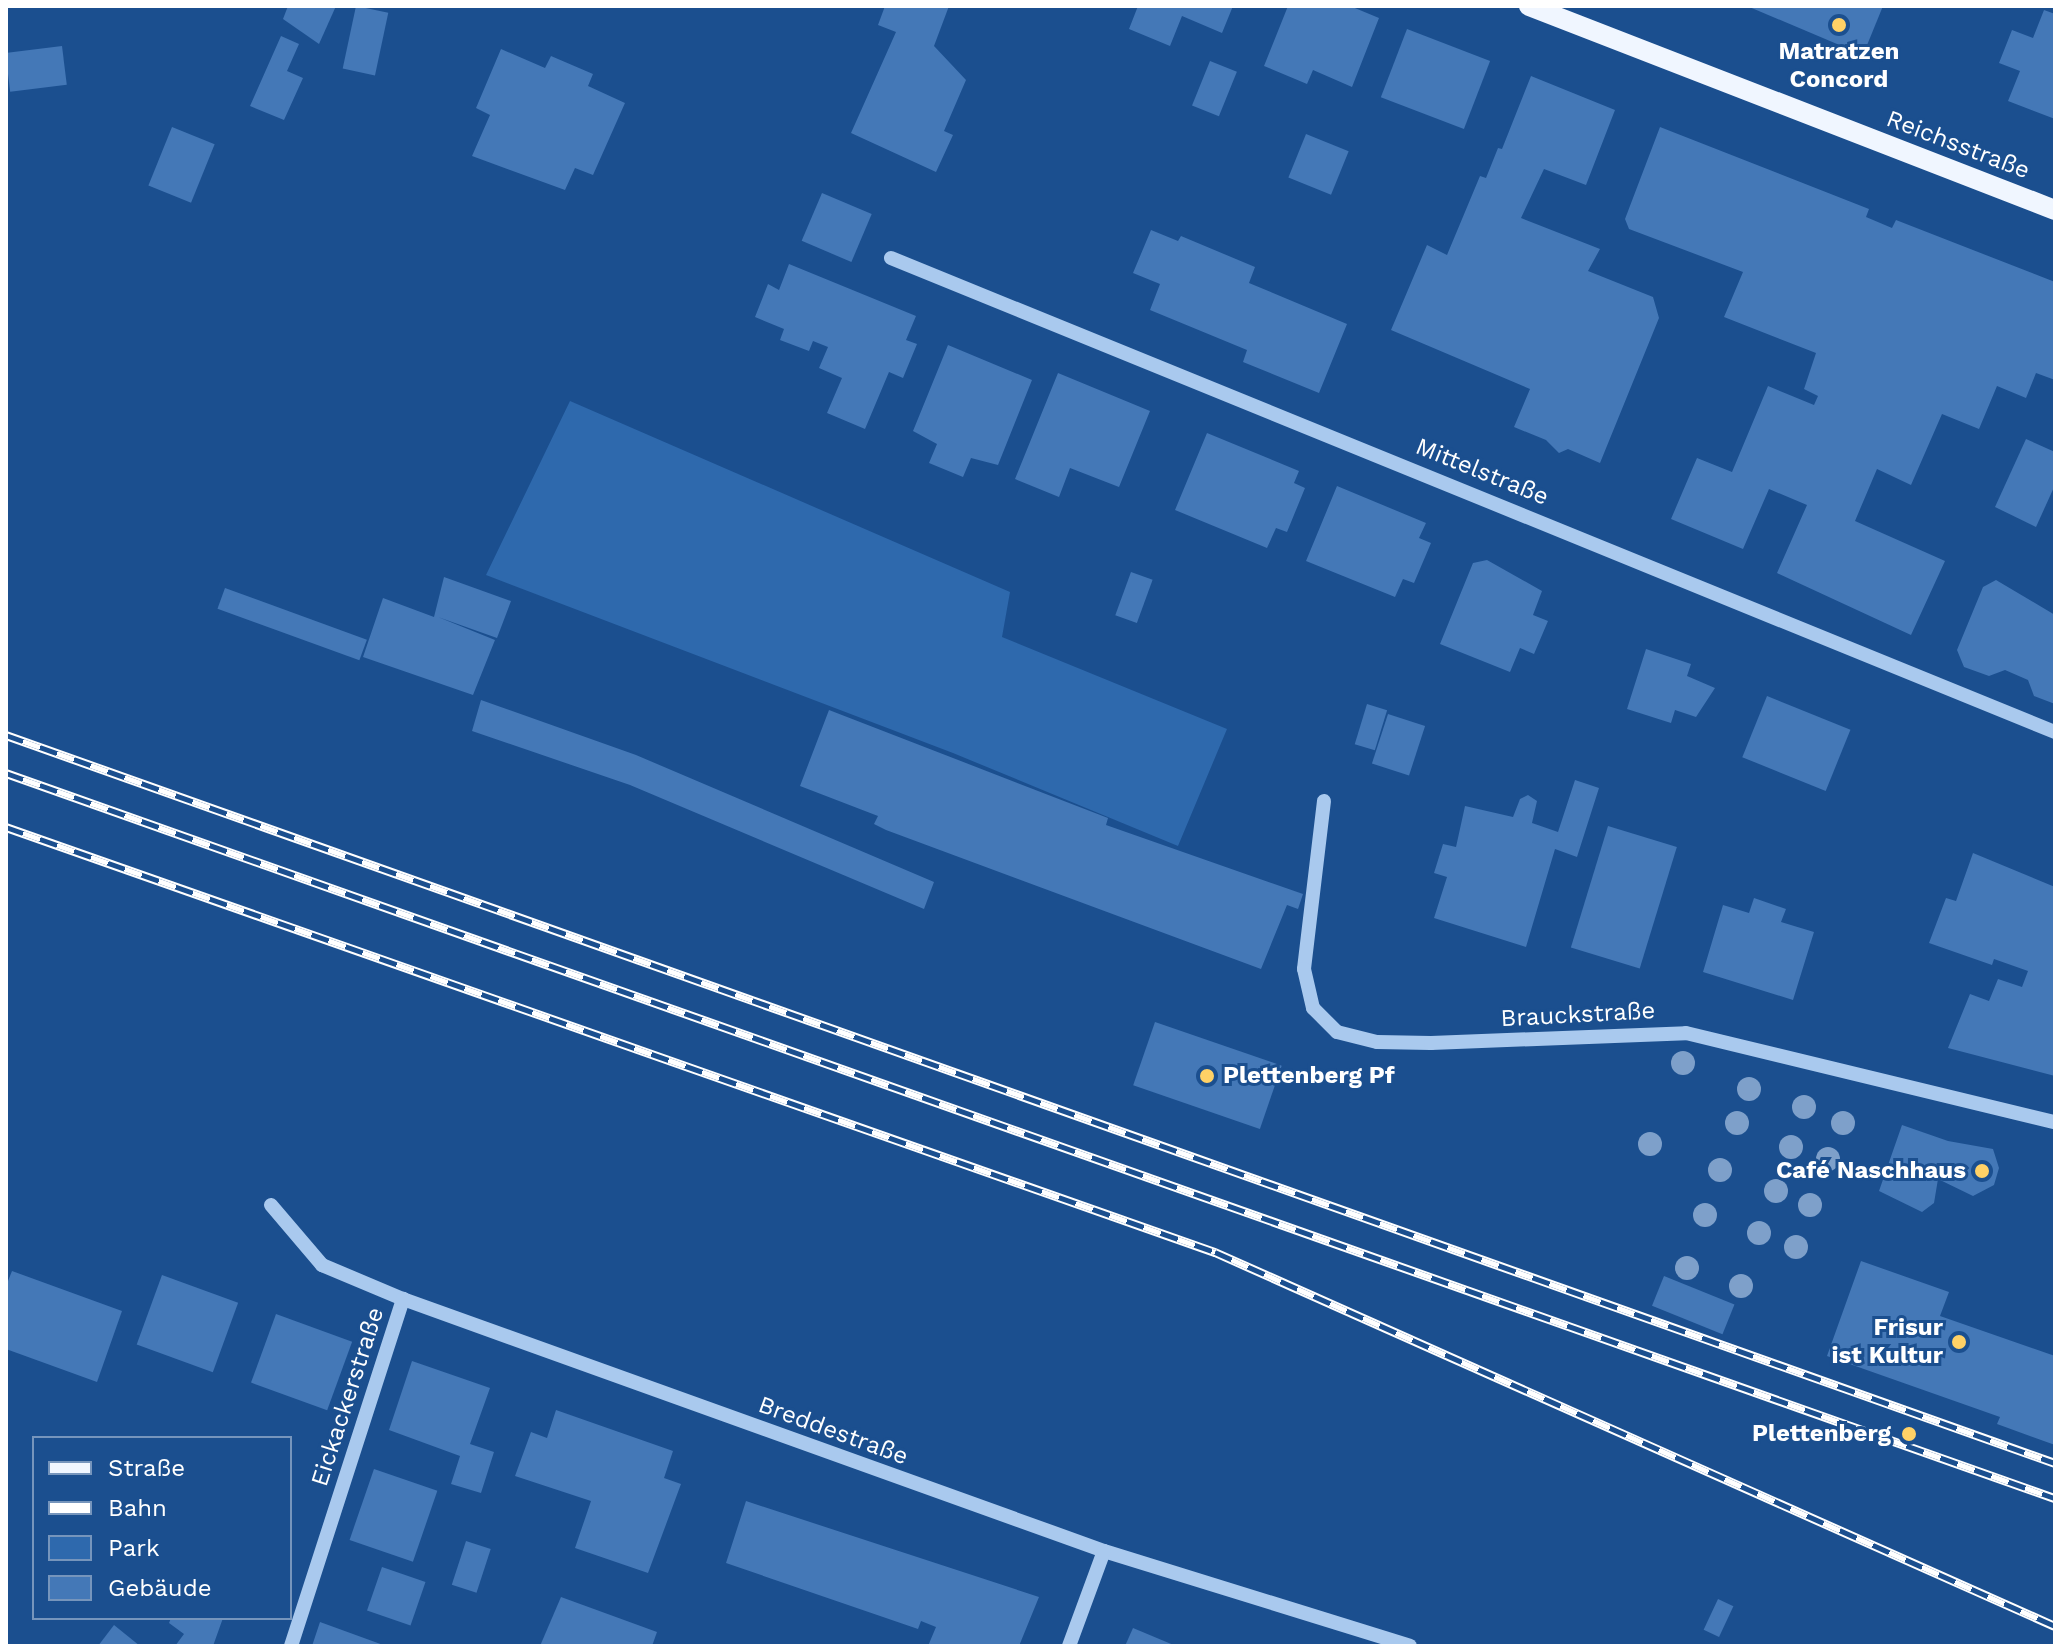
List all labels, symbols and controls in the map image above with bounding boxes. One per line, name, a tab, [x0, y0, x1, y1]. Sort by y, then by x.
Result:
marker: Matratzen Concord	[1830, 16, 1848, 34]
place label: Matratzen Concord	[1779, 38, 1899, 94]
street label: Reichsstraße	[1882, 104, 2034, 186]
street label: Mittelstraße	[1411, 432, 1553, 512]
street label: Brauckstraße	[1500, 997, 1656, 1033]
place label: Plettenberg Pf	[1223, 1062, 1395, 1090]
marker: Plettenberg Pf	[1198, 1067, 1216, 1085]
place label: Café Naschhaus	[1776, 1157, 1966, 1185]
marker: Café Naschhaus	[1973, 1162, 1991, 1180]
street label: Eickackerstraße	[306, 1304, 390, 1490]
place label: Frisur ist Kultur	[1832, 1314, 1943, 1370]
marker: Frisur ist Kultur	[1950, 1333, 1968, 1351]
street label: Breddestraße	[754, 1391, 912, 1471]
place label: Plettenberg	[1752, 1420, 1891, 1448]
marker: Plettenberg	[1898, 1423, 1920, 1445]
legend	[32, 1436, 292, 1620]
text: Straße	[108, 1454, 185, 1482]
text: Bahn	[108, 1494, 167, 1522]
text: Park	[108, 1534, 160, 1562]
text: Gebäude	[108, 1574, 212, 1602]

